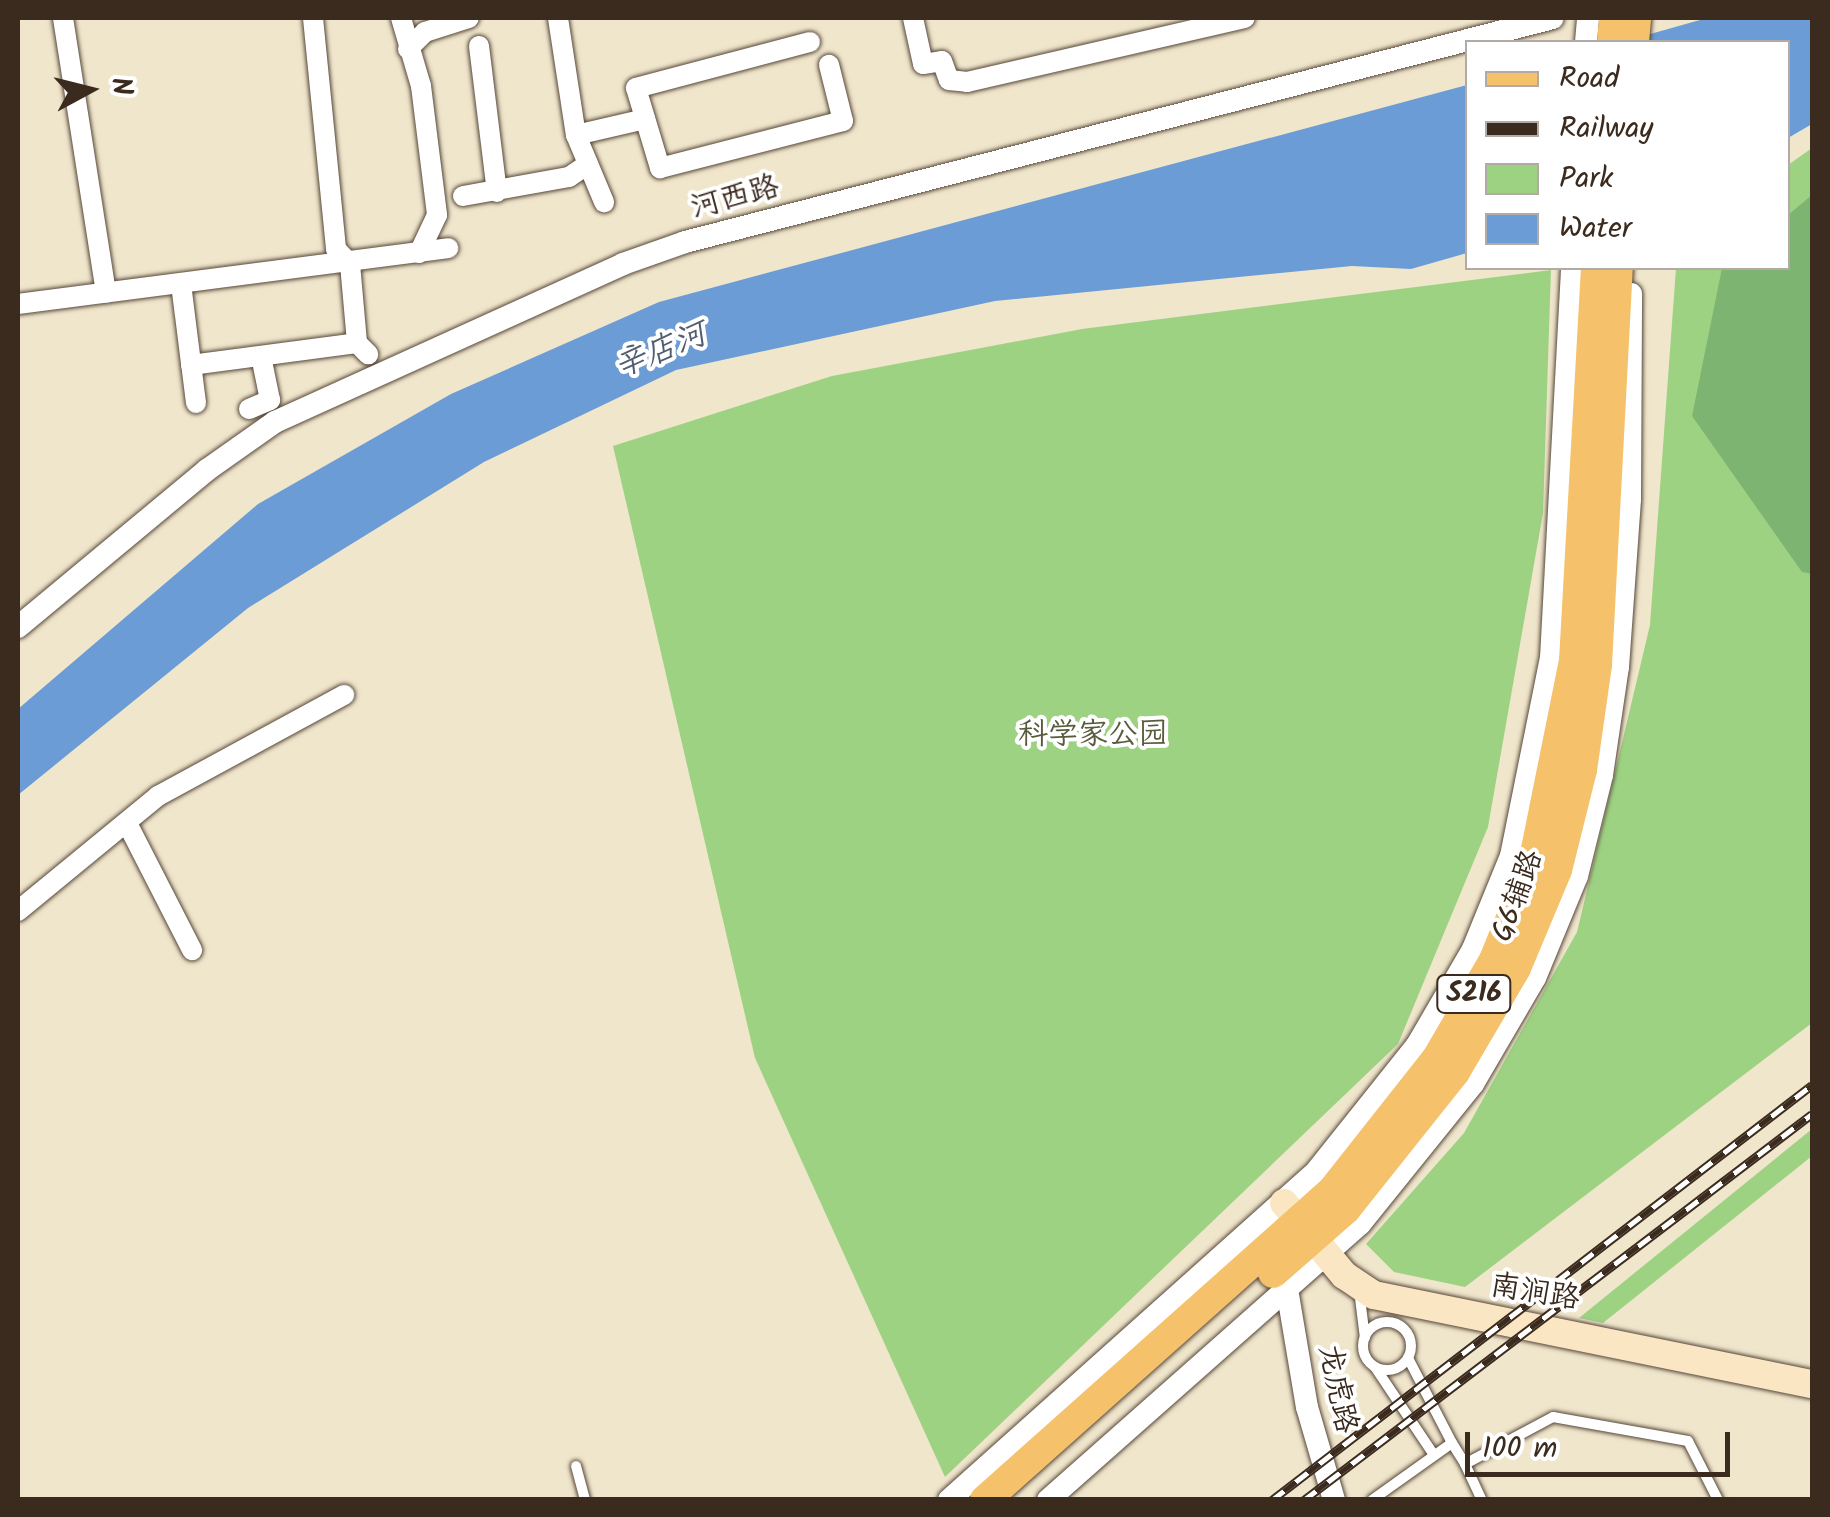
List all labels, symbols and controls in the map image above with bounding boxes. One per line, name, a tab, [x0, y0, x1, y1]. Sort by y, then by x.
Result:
north arrow	[40, 40, 140, 140]
legend	[1465, 40, 1790, 270]
text: Road	[1559, 55, 1619, 103]
text: N	[97, 75, 144, 98]
text: Railway	[1559, 105, 1653, 153]
text: Park	[1559, 155, 1613, 203]
street label: 河西路	[687, 169, 783, 227]
text: Water	[1559, 205, 1632, 253]
water label: 辛店河	[609, 316, 713, 388]
park label: 科学家公园	[1018, 717, 1168, 753]
street label: G6辅路	[1485, 845, 1551, 947]
road number: S216	[1434, 971, 1514, 1017]
street label: 南涧路	[1488, 1268, 1582, 1318]
street label: 龙虎路	[1310, 1341, 1364, 1437]
scale bar	[1470, 1412, 1735, 1474]
text: 100 m	[1482, 1425, 1557, 1473]

